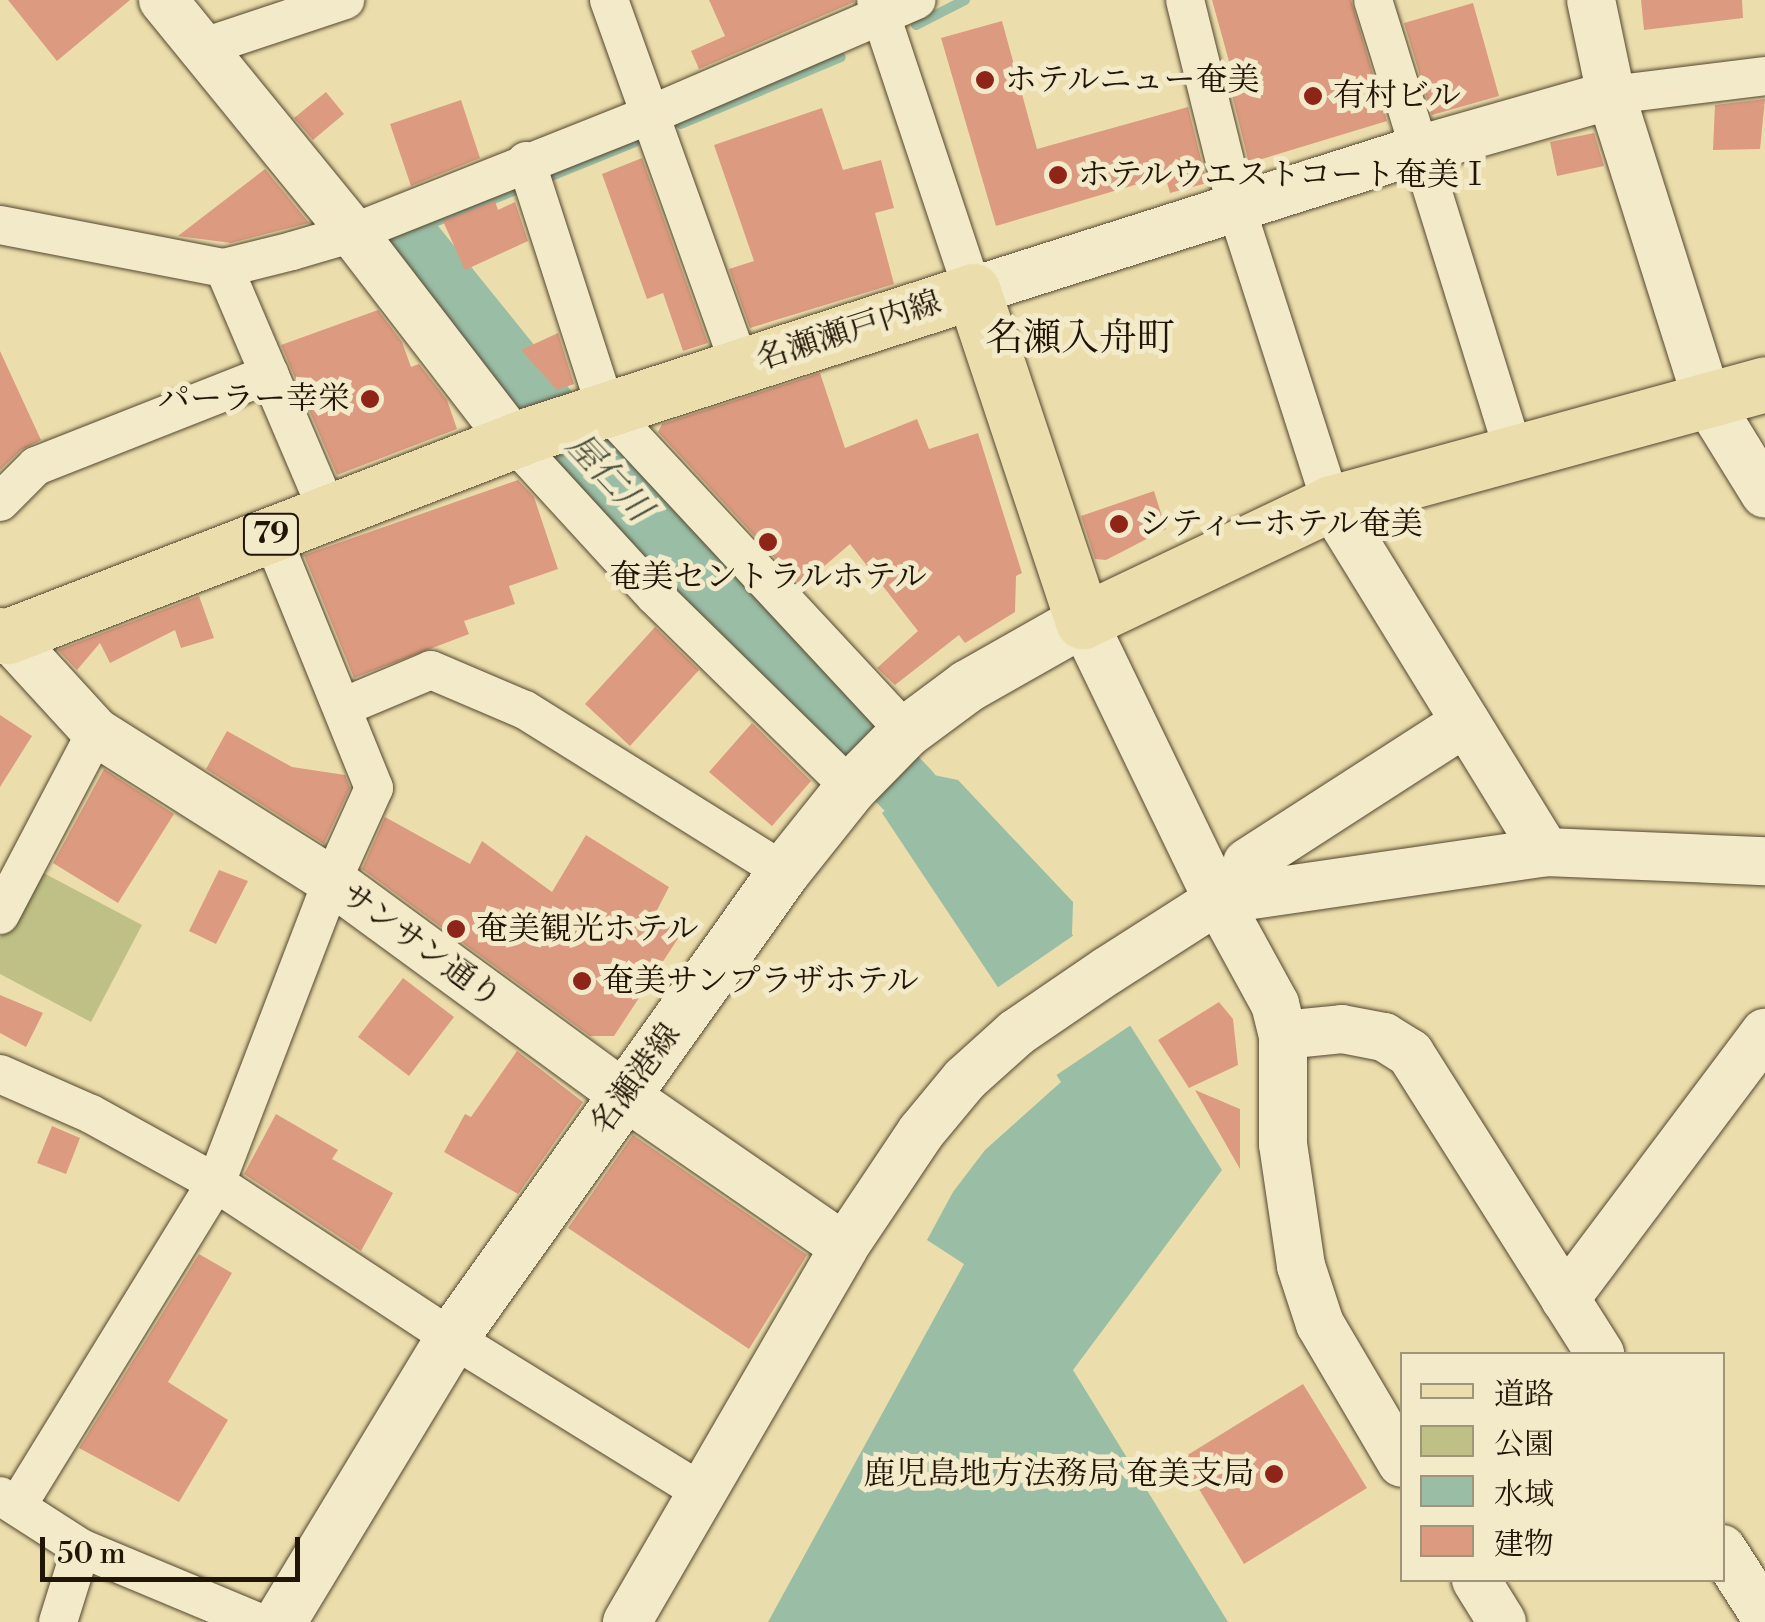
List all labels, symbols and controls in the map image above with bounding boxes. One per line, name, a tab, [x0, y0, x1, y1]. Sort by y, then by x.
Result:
place label: ホテルニュー奄美	[1005, 61, 1261, 99]
marker: ホテルニュー奄美	[974, 69, 996, 91]
place label: 有村ビル	[1333, 77, 1461, 115]
marker: 有村ビル	[1302, 85, 1324, 107]
place label: ホテルウエストコート奄美Ⅰ	[1078, 156, 1494, 194]
marker: ホテルウエストコート奄美Ⅰ	[1047, 164, 1069, 186]
street label: 名瀬瀬戸内線	[752, 283, 946, 379]
district label: 名瀬入舟町	[985, 316, 1175, 362]
place label: パーラー幸栄	[158, 380, 350, 418]
marker: パーラー幸栄	[359, 388, 381, 410]
water label: 屋仁川	[557, 425, 659, 531]
place label: シティーホテル奄美	[1139, 505, 1427, 543]
road number: 79	[241, 509, 301, 559]
marker: シティーホテル奄美	[1108, 513, 1130, 535]
marker: 奄美セントラルホテル	[757, 531, 779, 553]
place label: 奄美セントラルホテル	[608, 558, 928, 596]
street label: サンサン通り	[332, 874, 510, 1018]
place label: 奄美観光ホテル	[476, 910, 700, 948]
marker: 奄美観光ホテル	[445, 918, 467, 940]
place label: 奄美サンプラザホテル	[602, 962, 922, 1000]
marker: 奄美サンプラザホテル	[571, 970, 593, 992]
street label: 名瀬港線	[583, 1016, 689, 1142]
legend	[1400, 1352, 1725, 1582]
text: 道路	[1494, 1376, 1554, 1414]
text: 公園	[1494, 1426, 1554, 1464]
place label: 鹿児島地方法務局 奄美支局	[863, 1455, 1254, 1493]
marker: 鹿児島地方法務局 奄美支局	[1263, 1463, 1285, 1485]
text: 水域	[1494, 1476, 1554, 1514]
scale bar	[45, 1517, 305, 1579]
text: 建物	[1494, 1526, 1554, 1564]
text: 50 m	[57, 1535, 126, 1573]

